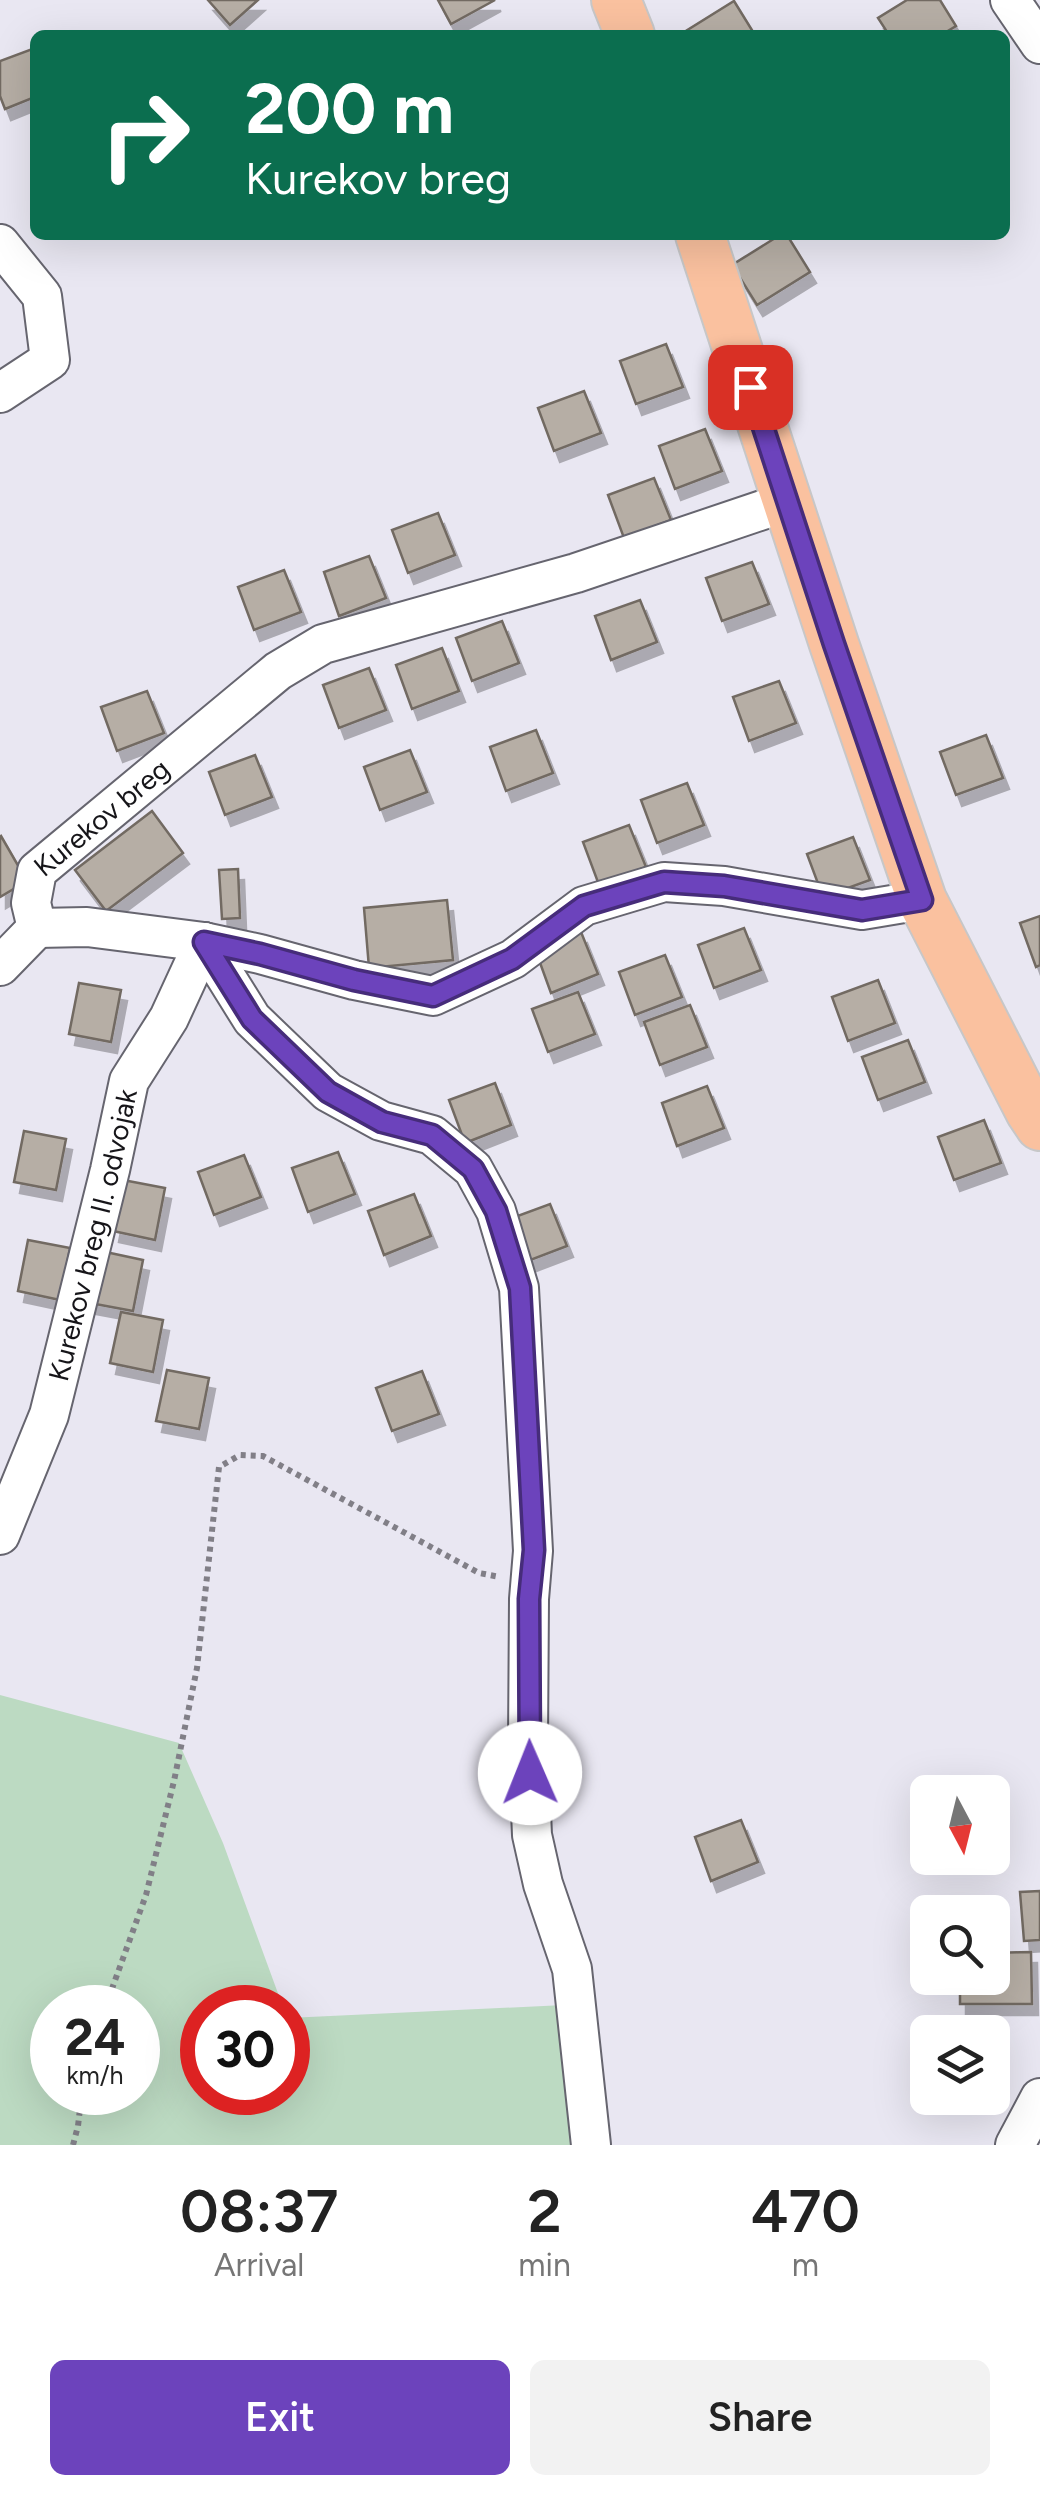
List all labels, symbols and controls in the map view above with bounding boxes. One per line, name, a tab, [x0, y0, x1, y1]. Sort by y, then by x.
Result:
text: 200 m	[245, 66, 454, 151]
icon: right	[80, 70, 210, 200]
text: Kurekov breg	[245, 151, 511, 205]
pin	[708, 345, 793, 430]
icon: arrive	[723, 360, 778, 415]
street label: Kurekov breg	[27, 752, 176, 884]
street label: Kurekov breg II. odvojak	[41, 1085, 144, 1384]
position arrow	[478, 1721, 582, 1825]
north arrow	[910, 1775, 1010, 1875]
map controls	[910, 1775, 1010, 2115]
button: search	[910, 1895, 1010, 1995]
speed limit sign: 30	[180, 1985, 310, 2115]
text: 24	[65, 2007, 125, 2068]
button: layers	[910, 2015, 1010, 2115]
text: km/h	[66, 2060, 124, 2090]
text: 08:37	[180, 2175, 338, 2247]
text: 2	[527, 2175, 562, 2247]
text: 470	[751, 2175, 860, 2247]
text: Arrival	[214, 2246, 304, 2284]
text: min	[518, 2246, 571, 2284]
text: m	[792, 2246, 819, 2284]
button: Exit	[50, 2360, 510, 2475]
button: Share	[530, 2360, 990, 2475]

